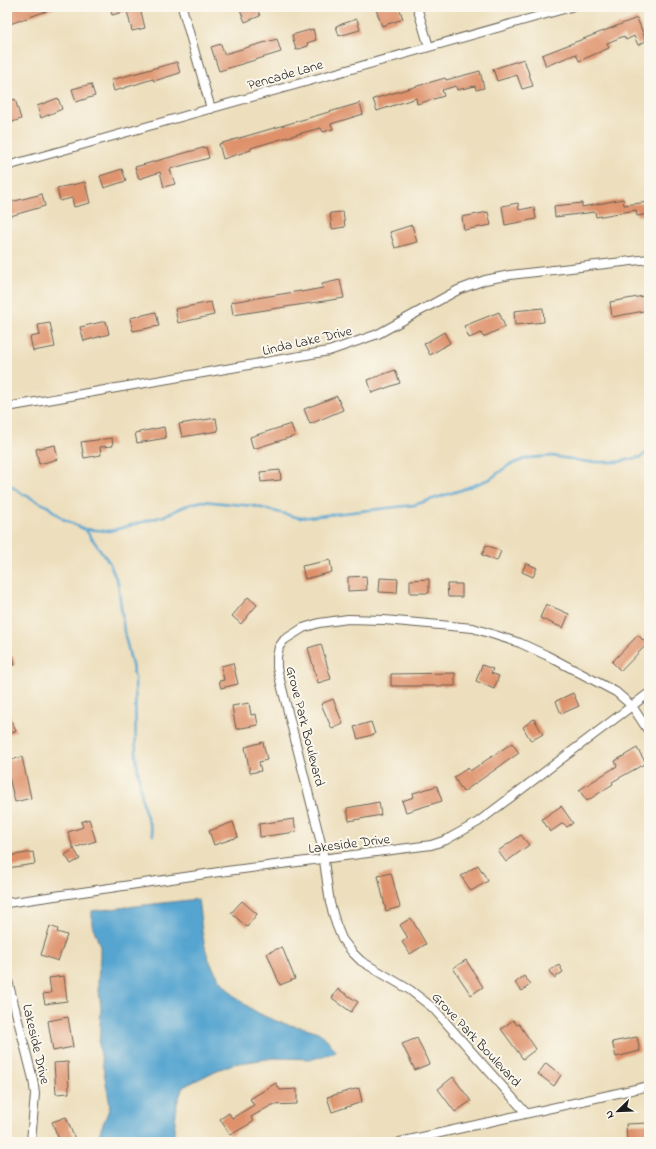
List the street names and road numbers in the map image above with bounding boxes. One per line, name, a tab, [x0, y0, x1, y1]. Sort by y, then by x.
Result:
street label: Pencade Lane	[245, 54, 326, 96]
street label: Linda Lake Drive	[260, 321, 355, 362]
street label: Grove Park Boulevard	[279, 664, 330, 789]
street label: Lakeside Drive	[307, 829, 392, 860]
street label: Grove Park Boulevard	[426, 988, 526, 1092]
street label: Lakeside Drive	[16, 1002, 55, 1087]

